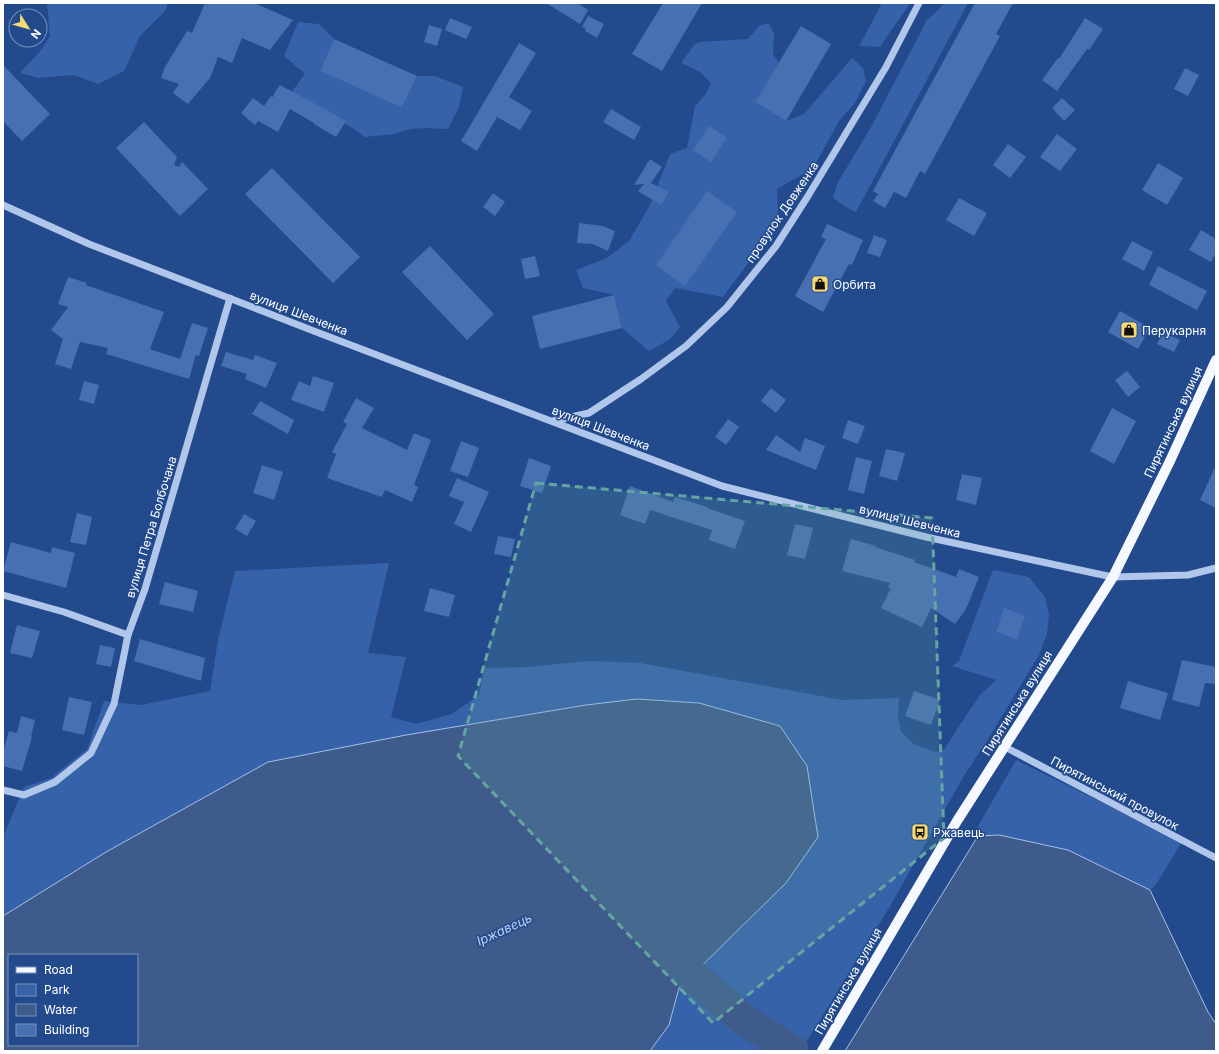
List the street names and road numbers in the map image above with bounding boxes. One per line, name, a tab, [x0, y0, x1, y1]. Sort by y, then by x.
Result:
street label: провулок Довженка	[742, 158, 822, 266]
street label: вулиця Шевченка	[248, 287, 350, 339]
street label: Пирятинська вулиця	[1141, 364, 1205, 480]
street label: вулиця Шевченка	[550, 402, 652, 454]
street label: вулиця Петра Болбочана	[122, 454, 180, 600]
street label: вулиця Шевченка	[858, 501, 962, 541]
street label: Пирятинська вулиця	[979, 648, 1055, 758]
street label: Пирятинський провулок	[1048, 753, 1182, 833]
street label: Пирятинська вулиця	[811, 925, 885, 1037]

